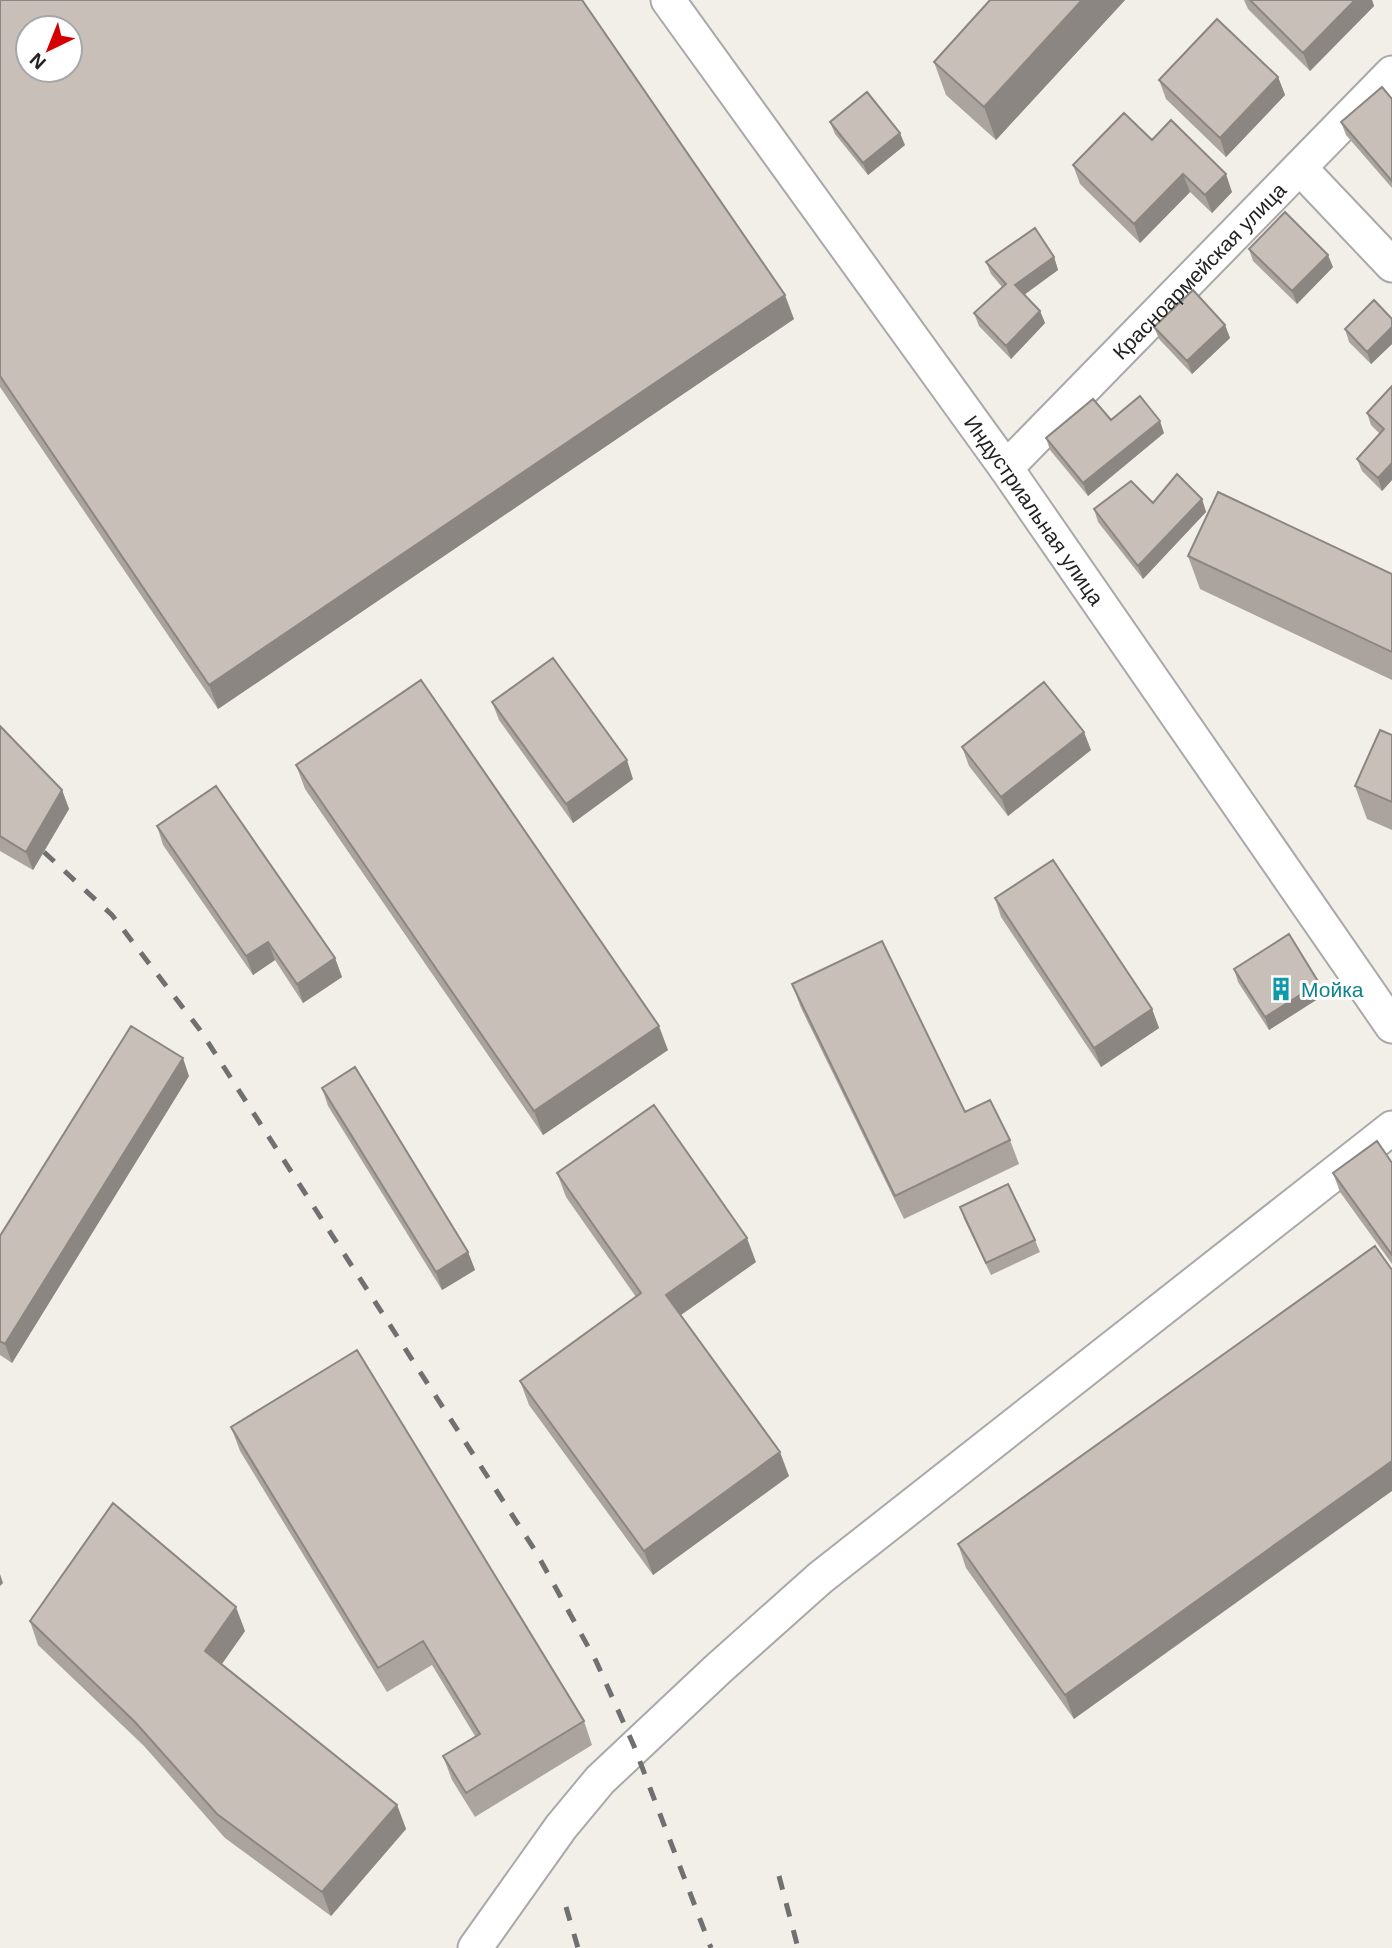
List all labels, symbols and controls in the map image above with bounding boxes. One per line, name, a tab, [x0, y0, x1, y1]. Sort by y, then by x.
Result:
north arrow	[14, 14, 84, 84]
text: N	[26, 49, 50, 73]
street label: Красноармейская улица	[1108, 177, 1290, 364]
street label: Индустриальная улица	[960, 411, 1109, 609]
building icon: Мойка	[1267, 975, 1295, 1003]
place label: Мойка	[1301, 978, 1364, 1001]

